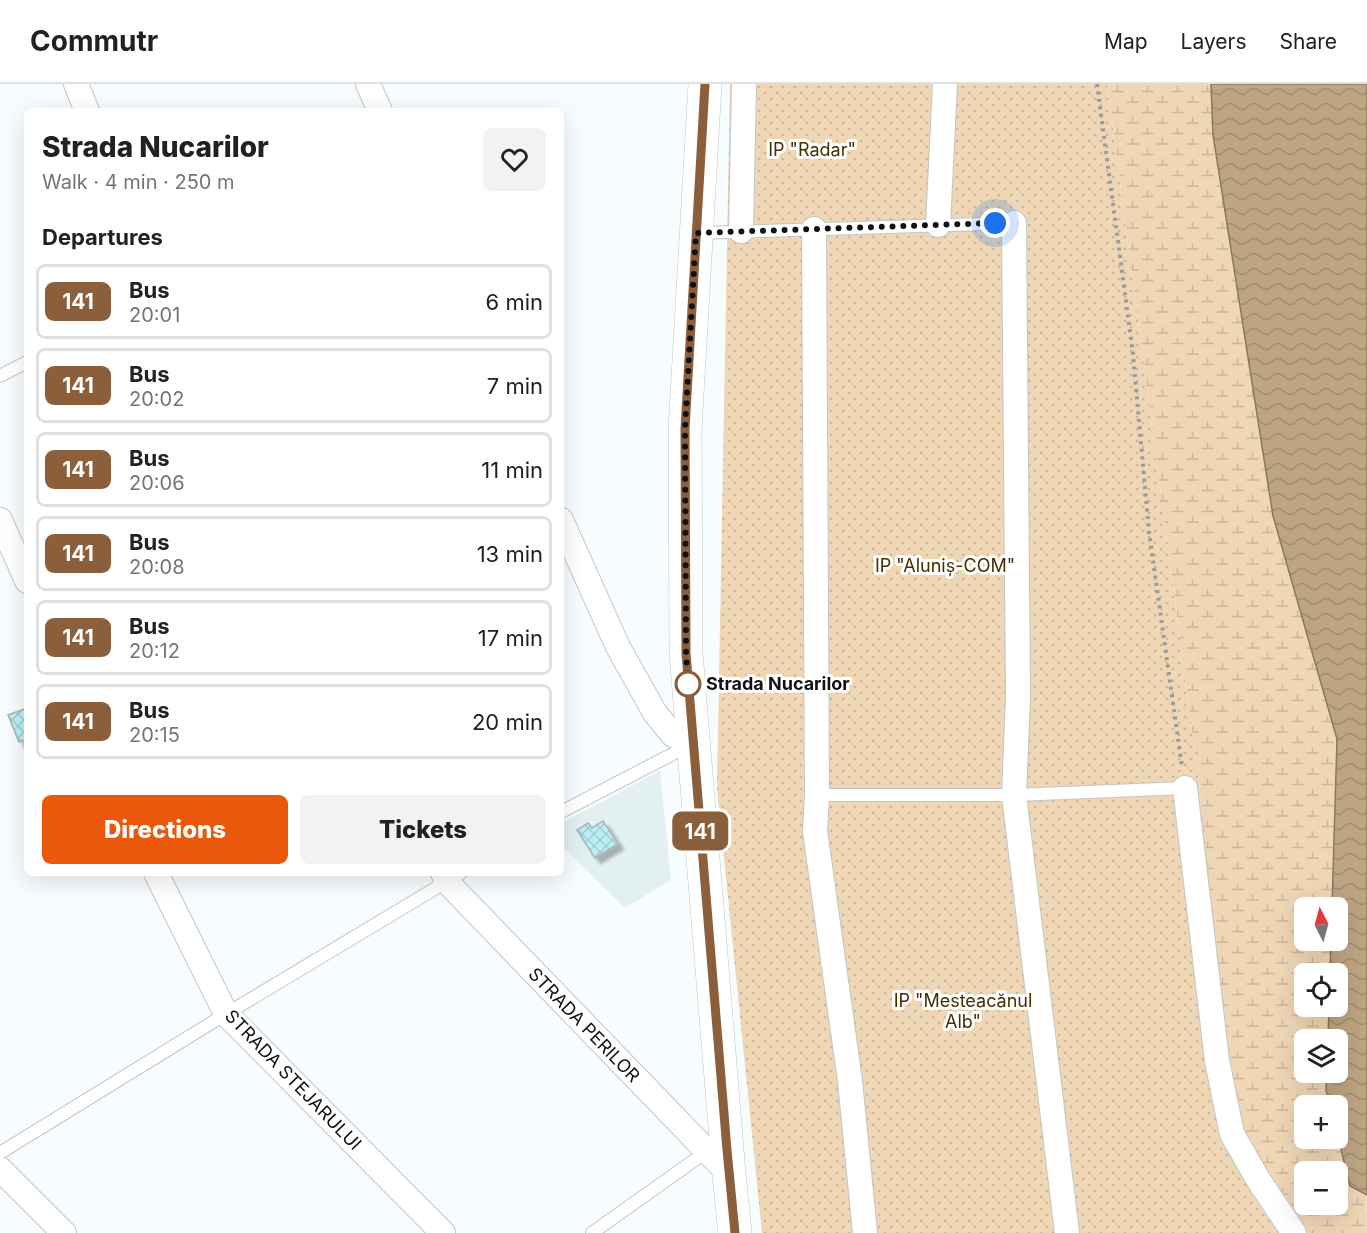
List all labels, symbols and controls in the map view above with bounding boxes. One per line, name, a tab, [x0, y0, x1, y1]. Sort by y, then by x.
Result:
text: Commutr	[30, 24, 158, 58]
text: Map	[1104, 29, 1148, 54]
text: Layers	[1181, 29, 1247, 54]
text: Share	[1280, 29, 1337, 54]
button: heart	[483, 128, 546, 191]
text: Strada Nucarilor	[42, 130, 269, 164]
park label: IP "Radar"	[768, 139, 856, 160]
text: Walk · 4 min · 250 m	[42, 170, 235, 194]
your location	[980, 208, 1010, 238]
text: Departures	[42, 224, 163, 250]
text: Bus	[129, 277, 170, 303]
text: 141	[62, 289, 94, 314]
text: 6 min	[486, 289, 543, 315]
text: 20:01	[129, 303, 180, 327]
text: Bus	[129, 361, 170, 387]
text: 141	[62, 373, 94, 398]
text: 7 min	[487, 373, 543, 399]
text: 20:02	[129, 387, 184, 411]
text: Bus	[129, 445, 170, 471]
text: 141	[62, 457, 94, 482]
text: 11 min	[481, 457, 543, 483]
text: 20:06	[129, 471, 185, 495]
text: Bus	[129, 529, 170, 555]
text: 141	[62, 541, 94, 566]
text: 13 min	[477, 541, 543, 567]
text: 20:08	[129, 555, 185, 579]
park label: IP "Aluniș-COM"	[875, 555, 1015, 577]
text: Bus	[129, 613, 170, 639]
text: 141	[62, 625, 94, 650]
text: 17 min	[478, 625, 543, 651]
text: 20:12	[129, 639, 180, 663]
marker: Strada Nucarilor	[675, 671, 701, 697]
place label: Strada Nucarilor	[706, 673, 850, 694]
text: Bus	[129, 697, 170, 723]
text: 141	[62, 709, 94, 734]
text: 20 min	[472, 709, 543, 735]
text: 20:15	[129, 723, 180, 747]
button: Directions	[42, 795, 288, 864]
button: Tickets	[300, 795, 546, 864]
line badge: 141	[666, 812, 734, 850]
text: 141	[684, 819, 716, 844]
north arrow	[1294, 897, 1348, 951]
map controls	[1294, 897, 1348, 1215]
street label: STRADA PERILOR	[524, 963, 645, 1086]
button: locate	[1294, 963, 1348, 1017]
park label: IP "Mesteacănul Alb"	[894, 990, 1032, 1032]
street label: STRADA STEJARULUI	[221, 1005, 366, 1154]
button: layers	[1294, 1029, 1348, 1083]
button: +	[1294, 1095, 1348, 1149]
button: −	[1294, 1161, 1348, 1215]

